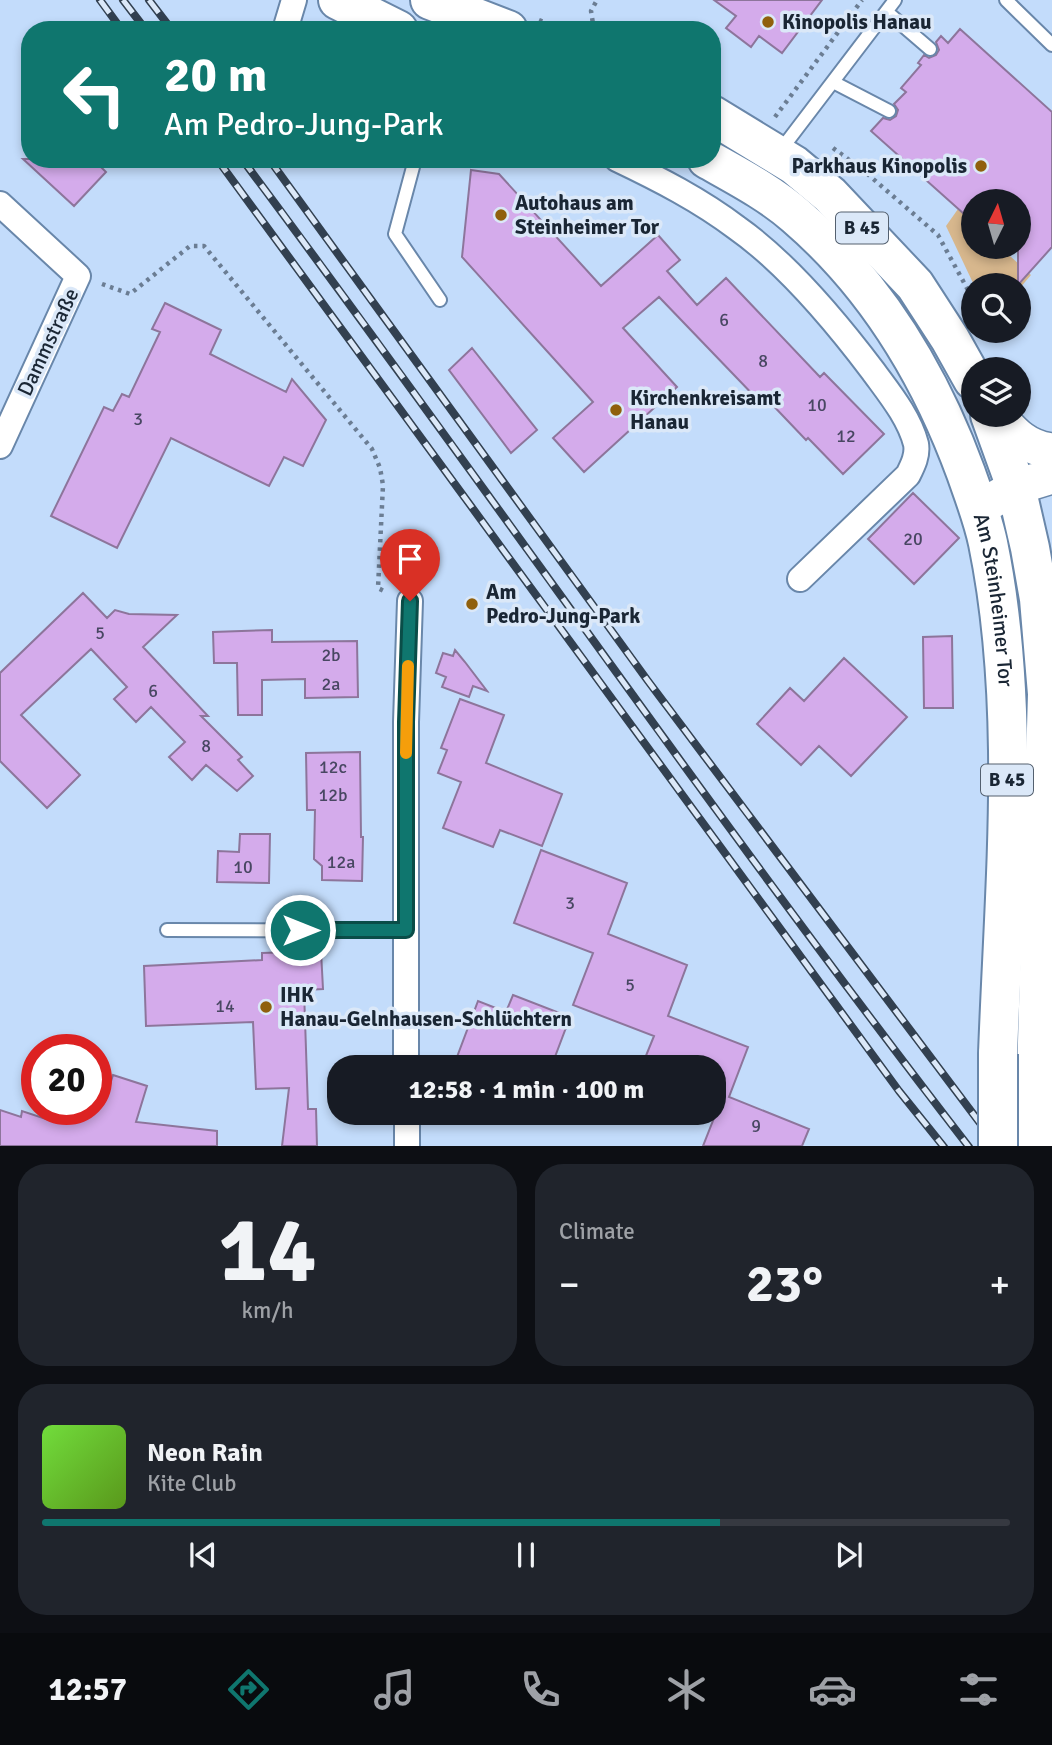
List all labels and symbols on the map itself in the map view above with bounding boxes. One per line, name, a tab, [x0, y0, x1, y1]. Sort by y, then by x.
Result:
place label: Kinopolis Hanau	[782, 9, 931, 35]
marker: Kinopolis Hanau	[760, 14, 776, 30]
place label: Parkhaus Kinopolis	[791, 153, 967, 179]
marker: Parkhaus Kinopolis	[973, 158, 989, 174]
north arrow	[961, 189, 1031, 259]
place label: Autohaus am Steinheimer Tor	[515, 190, 660, 240]
marker: Autohaus am Steinheimer Tor	[493, 207, 509, 223]
road number: B 45	[836, 212, 888, 244]
street label: Dammstraße	[12, 284, 84, 400]
house number: 6	[719, 309, 729, 331]
house number: 8	[758, 350, 768, 372]
place label: Kirchenkreisamt Hanau	[630, 385, 781, 435]
house number: 10	[807, 394, 827, 416]
marker: Kirchenkreisamt Hanau	[608, 402, 624, 418]
house number: 3	[133, 408, 143, 430]
house number: 12	[836, 425, 856, 447]
street label: Am Steinheimer Tor	[968, 510, 1019, 688]
house number: 20	[903, 528, 923, 550]
pin	[380, 529, 440, 601]
place label: Am Pedro-Jung-Park	[486, 579, 640, 629]
marker: Am Pedro-Jung-Park	[464, 596, 480, 612]
house number: 5	[95, 622, 105, 644]
house number: 2b	[321, 644, 341, 666]
house number: 2a	[322, 673, 340, 695]
house number: 6	[148, 680, 158, 702]
house number: 8	[201, 735, 211, 757]
house number: 12c	[319, 756, 347, 778]
road number: B 45	[981, 764, 1033, 796]
house number: 12b	[319, 784, 347, 806]
house number: 12a	[327, 851, 355, 873]
house number: 10	[233, 856, 253, 878]
house number: 3	[565, 892, 575, 914]
position arrow	[263, 893, 337, 967]
house number: 5	[625, 974, 635, 996]
place label: IHK Hanau-Gelnhausen-Schlüchtern	[280, 982, 572, 1032]
house number: 14	[215, 995, 235, 1017]
marker: IHK Hanau-Gelnhausen-Schlüchtern	[258, 999, 274, 1015]
speed limit sign: 20	[21, 1034, 112, 1125]
house number: 9	[751, 1115, 761, 1137]

